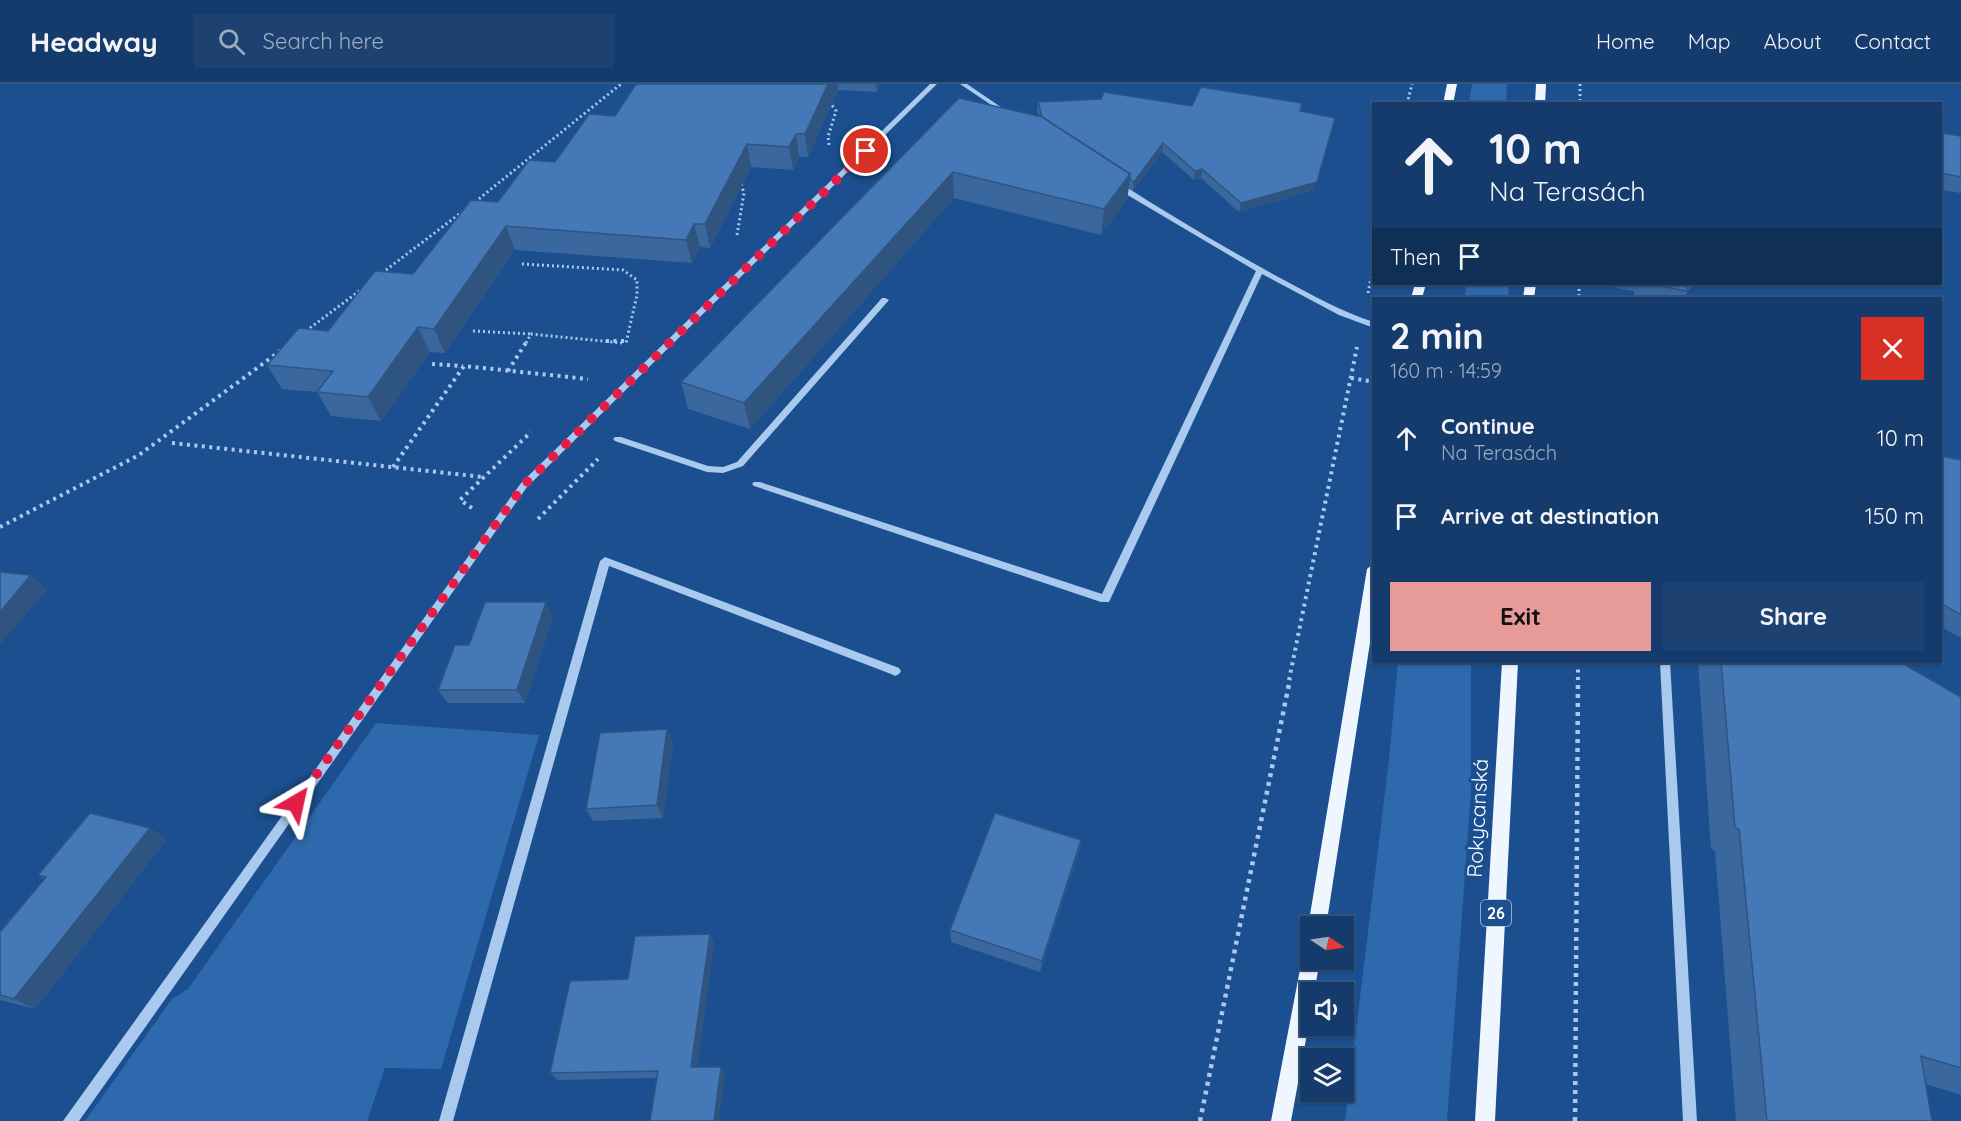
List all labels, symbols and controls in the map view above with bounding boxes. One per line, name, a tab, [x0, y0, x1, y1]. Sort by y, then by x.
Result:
search box	[194, 14, 614, 68]
text: Headway	[30, 24, 158, 59]
icon: search	[215, 25, 248, 58]
text: Search here	[263, 27, 384, 55]
text: Home	[1596, 28, 1655, 54]
text: Map	[1688, 28, 1731, 54]
text: About	[1764, 28, 1822, 54]
text: Contact	[1855, 28, 1931, 54]
text: 10 m	[1489, 122, 1582, 175]
pin	[840, 125, 891, 176]
icon: ahead	[1390, 126, 1468, 204]
icon: arrive	[849, 134, 882, 167]
text: Na Terasách	[1489, 174, 1646, 208]
icon: arrive	[1453, 240, 1486, 273]
text: Then	[1390, 243, 1441, 271]
text: 2 min	[1390, 313, 1484, 358]
button: close	[1861, 317, 1924, 380]
text: 160 m · 14:59	[1390, 358, 1502, 383]
text: Continue	[1441, 412, 1535, 440]
icon: ahead	[1390, 422, 1423, 455]
text: 10 m	[1877, 424, 1924, 452]
text: Na Terasách	[1441, 440, 1557, 465]
icon: arrive	[1390, 500, 1423, 533]
text: Arrive at destination	[1441, 502, 1659, 530]
text: 150 m	[1865, 502, 1924, 530]
button: Exit	[1390, 582, 1651, 651]
button: Share	[1663, 582, 1924, 651]
street label: Rokycanská	[1461, 758, 1493, 878]
position arrow	[264, 771, 328, 835]
road number: 26	[1481, 900, 1511, 926]
north arrow	[1300, 916, 1354, 970]
map controls	[1300, 916, 1354, 1102]
button: sound	[1300, 982, 1354, 1036]
button: layers	[1300, 1048, 1354, 1102]

